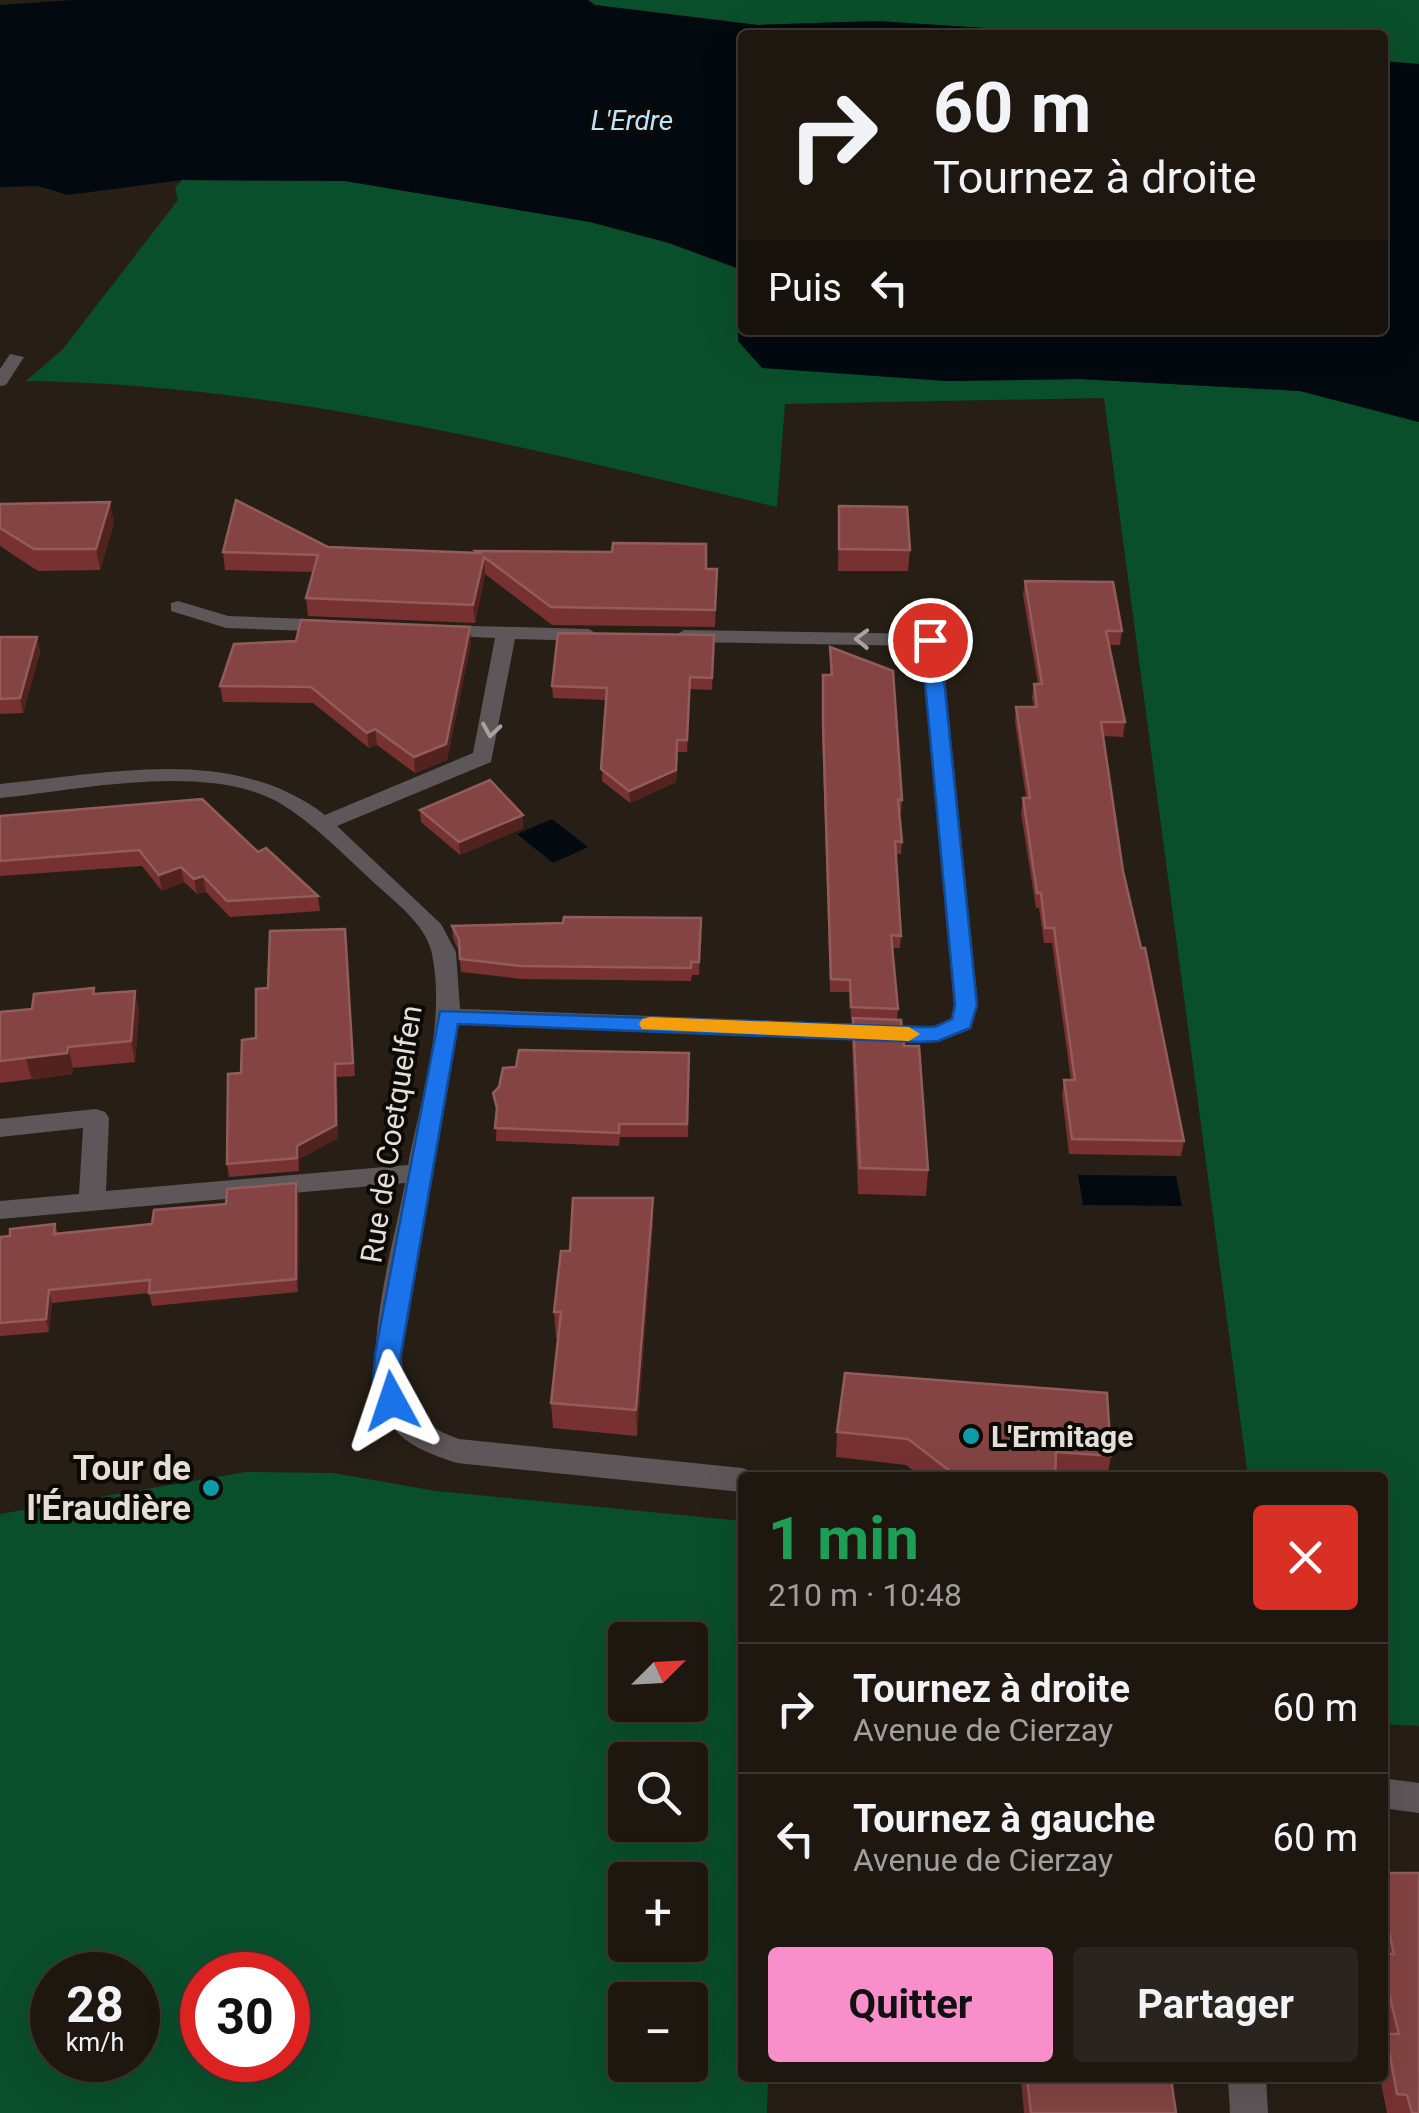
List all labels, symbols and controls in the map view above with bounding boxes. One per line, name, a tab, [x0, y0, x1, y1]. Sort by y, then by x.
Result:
text: 60 m	[933, 67, 1091, 149]
icon: right	[768, 70, 898, 200]
water label: L'Erdre	[591, 104, 673, 137]
text: Tournez à droite	[933, 151, 1257, 204]
icon: left	[862, 260, 917, 315]
text: Puis	[768, 266, 842, 310]
pin	[888, 598, 973, 683]
icon: arrive	[903, 613, 958, 668]
one-way arrow	[853, 628, 869, 649]
one-way arrow	[481, 722, 502, 738]
street label: Rue de Coetquelfen	[353, 1003, 429, 1265]
position arrow	[340, 1349, 444, 1453]
place label: L'Ermitage	[991, 1419, 1133, 1454]
marker: L'Ermitage	[960, 1425, 982, 1447]
place label: Tour de l'Éraudière	[27, 1448, 191, 1529]
marker: Tour de l'Éraudière	[200, 1477, 222, 1499]
text: 1 min	[768, 1503, 919, 1574]
button: close	[1253, 1505, 1358, 1610]
text: 210 m · 10:48	[768, 1576, 962, 1614]
north arrow	[608, 1622, 708, 1722]
map controls	[608, 1622, 708, 2082]
text: Tournez à droite	[853, 1667, 1130, 1711]
icon: right	[768, 1681, 823, 1736]
text: 60 m	[1273, 1686, 1358, 1730]
text: Avenue de Cierzay	[853, 1711, 1113, 1749]
button: search	[608, 1742, 708, 1842]
text: Tournez à gauche	[853, 1797, 1155, 1841]
icon: left	[768, 1811, 823, 1866]
text: 60 m	[1273, 1816, 1358, 1860]
text: Avenue de Cierzay	[853, 1841, 1113, 1879]
button: +	[608, 1862, 708, 1962]
button: Quitter	[768, 1947, 1053, 2062]
button: Partager	[1073, 1947, 1358, 2062]
speed limit sign: 30	[180, 1952, 310, 2082]
text: 28	[66, 1976, 124, 2034]
button: −	[608, 1982, 708, 2082]
text: km/h	[66, 2028, 124, 2057]

